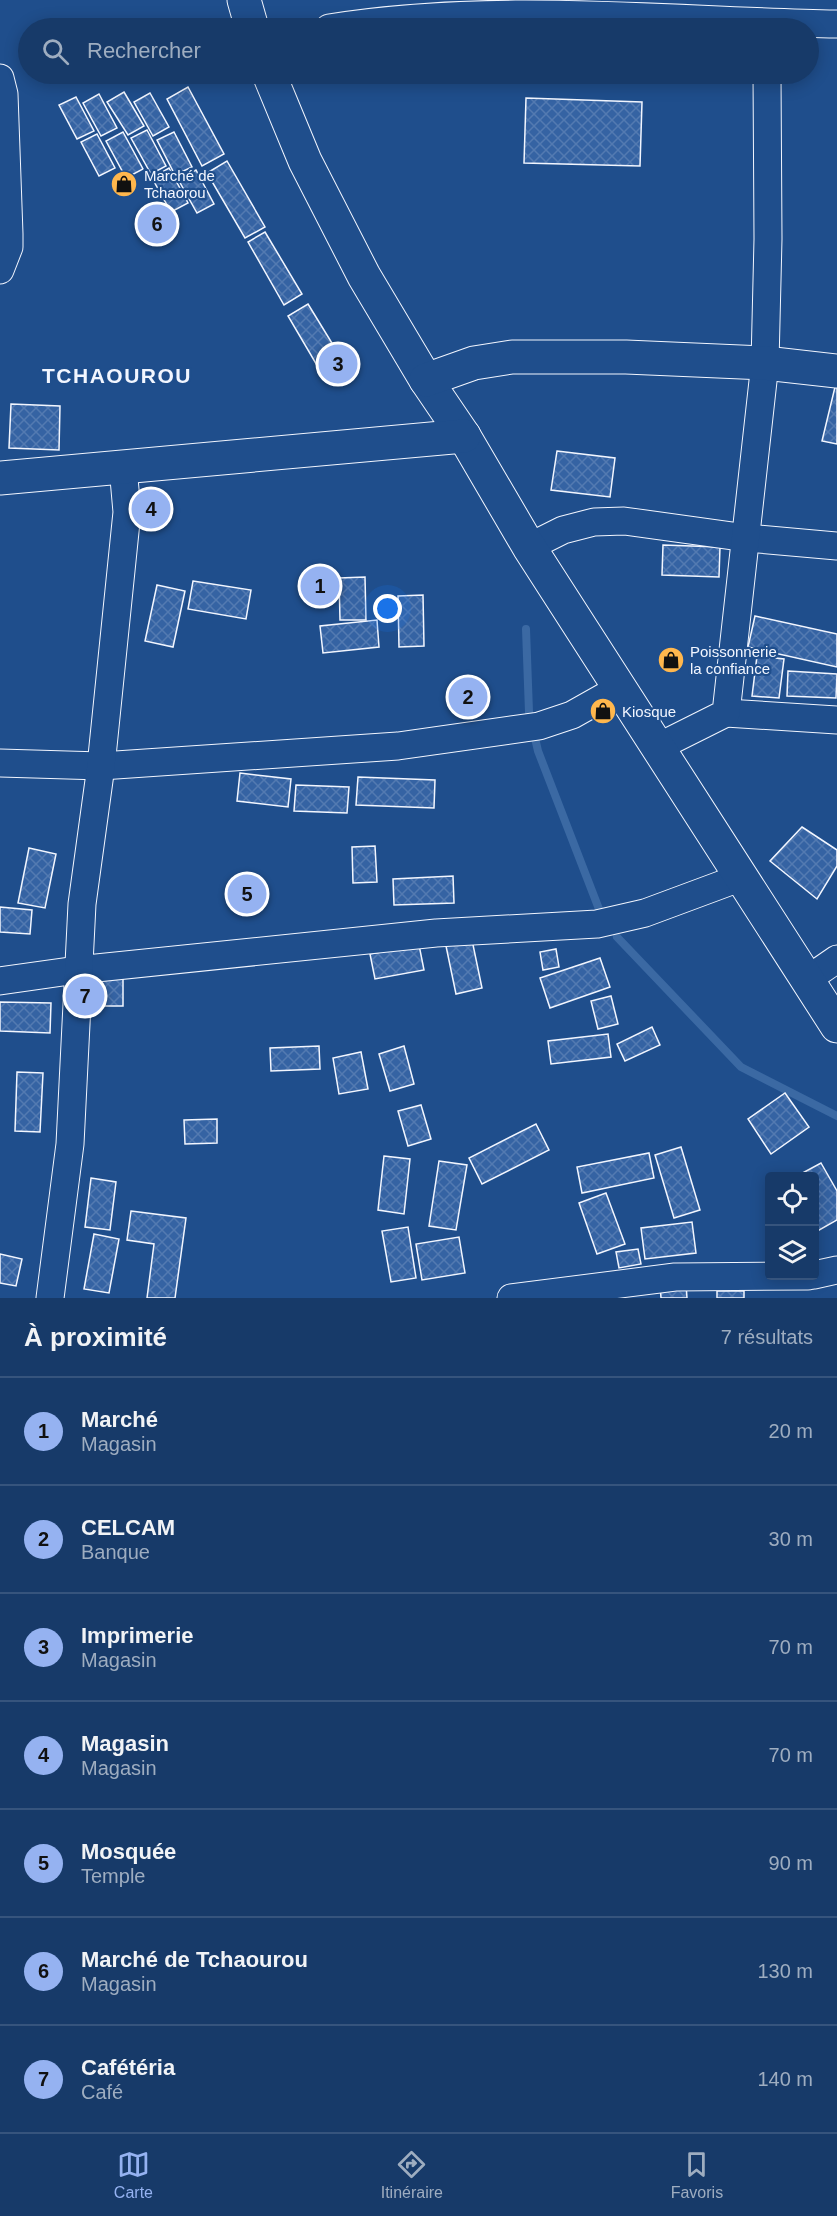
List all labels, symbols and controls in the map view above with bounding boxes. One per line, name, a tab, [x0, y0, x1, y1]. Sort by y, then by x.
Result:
search box	[18, 18, 819, 84]
icon: search	[39, 35, 72, 68]
text: Rechercher	[87, 38, 201, 63]
place label: Marché de Tchaorou	[144, 167, 215, 201]
shop icon: Marché de Tchaorou	[109, 169, 139, 199]
pin: 6	[138, 202, 176, 246]
pin: 3	[318, 342, 358, 386]
district label: TCHAOUROU	[42, 364, 192, 387]
pin: 4	[132, 486, 170, 532]
pin: 1	[300, 564, 340, 608]
your location	[373, 594, 402, 623]
place label: Poissonnerie la confiance	[690, 643, 777, 677]
shop icon: Poissonnerie la confiance	[656, 645, 686, 675]
pin: 2	[448, 674, 488, 720]
shop icon: Kiosque	[588, 696, 618, 726]
place label: Kiosque	[622, 703, 676, 720]
pin: 5	[228, 872, 266, 916]
pin: 7	[66, 974, 104, 1018]
map controls	[765, 1172, 819, 1280]
button: locate	[765, 1172, 819, 1226]
button: layers	[765, 1226, 819, 1280]
text: À proximité	[24, 1322, 167, 1352]
text: 7 résultats	[721, 1326, 813, 1348]
text: Marché	[81, 1407, 158, 1432]
text: 1	[38, 1420, 49, 1442]
text: 20 m	[769, 1420, 813, 1442]
text: Magasin	[81, 1433, 157, 1455]
text: CELCAM	[81, 1515, 175, 1540]
text: 2	[38, 1528, 49, 1550]
text: 30 m	[769, 1528, 813, 1550]
text: Banque	[81, 1541, 150, 1563]
text: Imprimerie	[81, 1623, 194, 1648]
text: 3	[38, 1636, 49, 1658]
text: 70 m	[769, 1636, 813, 1658]
text: Magasin	[81, 1649, 157, 1671]
text: Magasin	[81, 1731, 169, 1756]
text: 4	[38, 1744, 49, 1766]
text: 70 m	[769, 1744, 813, 1766]
text: Magasin	[81, 1757, 157, 1779]
text: Mosquée	[81, 1839, 176, 1864]
text: 5	[38, 1852, 49, 1874]
text: 90 m	[769, 1852, 813, 1874]
text: Temple	[81, 1865, 145, 1887]
text: Marché de Tchaourou	[81, 1947, 308, 1972]
text: 6	[38, 1960, 49, 1982]
text: 130 m	[757, 1960, 813, 1982]
text: Magasin	[81, 1973, 157, 1995]
text: Cafétéria	[81, 2055, 175, 2080]
text: 7	[38, 2068, 49, 2090]
text: 140 m	[757, 2068, 813, 2090]
text: Café	[81, 2081, 123, 2103]
tab: Carte	[114, 2148, 153, 2202]
tab: Itinéraire	[381, 2148, 443, 2202]
tab: Favoris	[671, 2148, 723, 2202]

